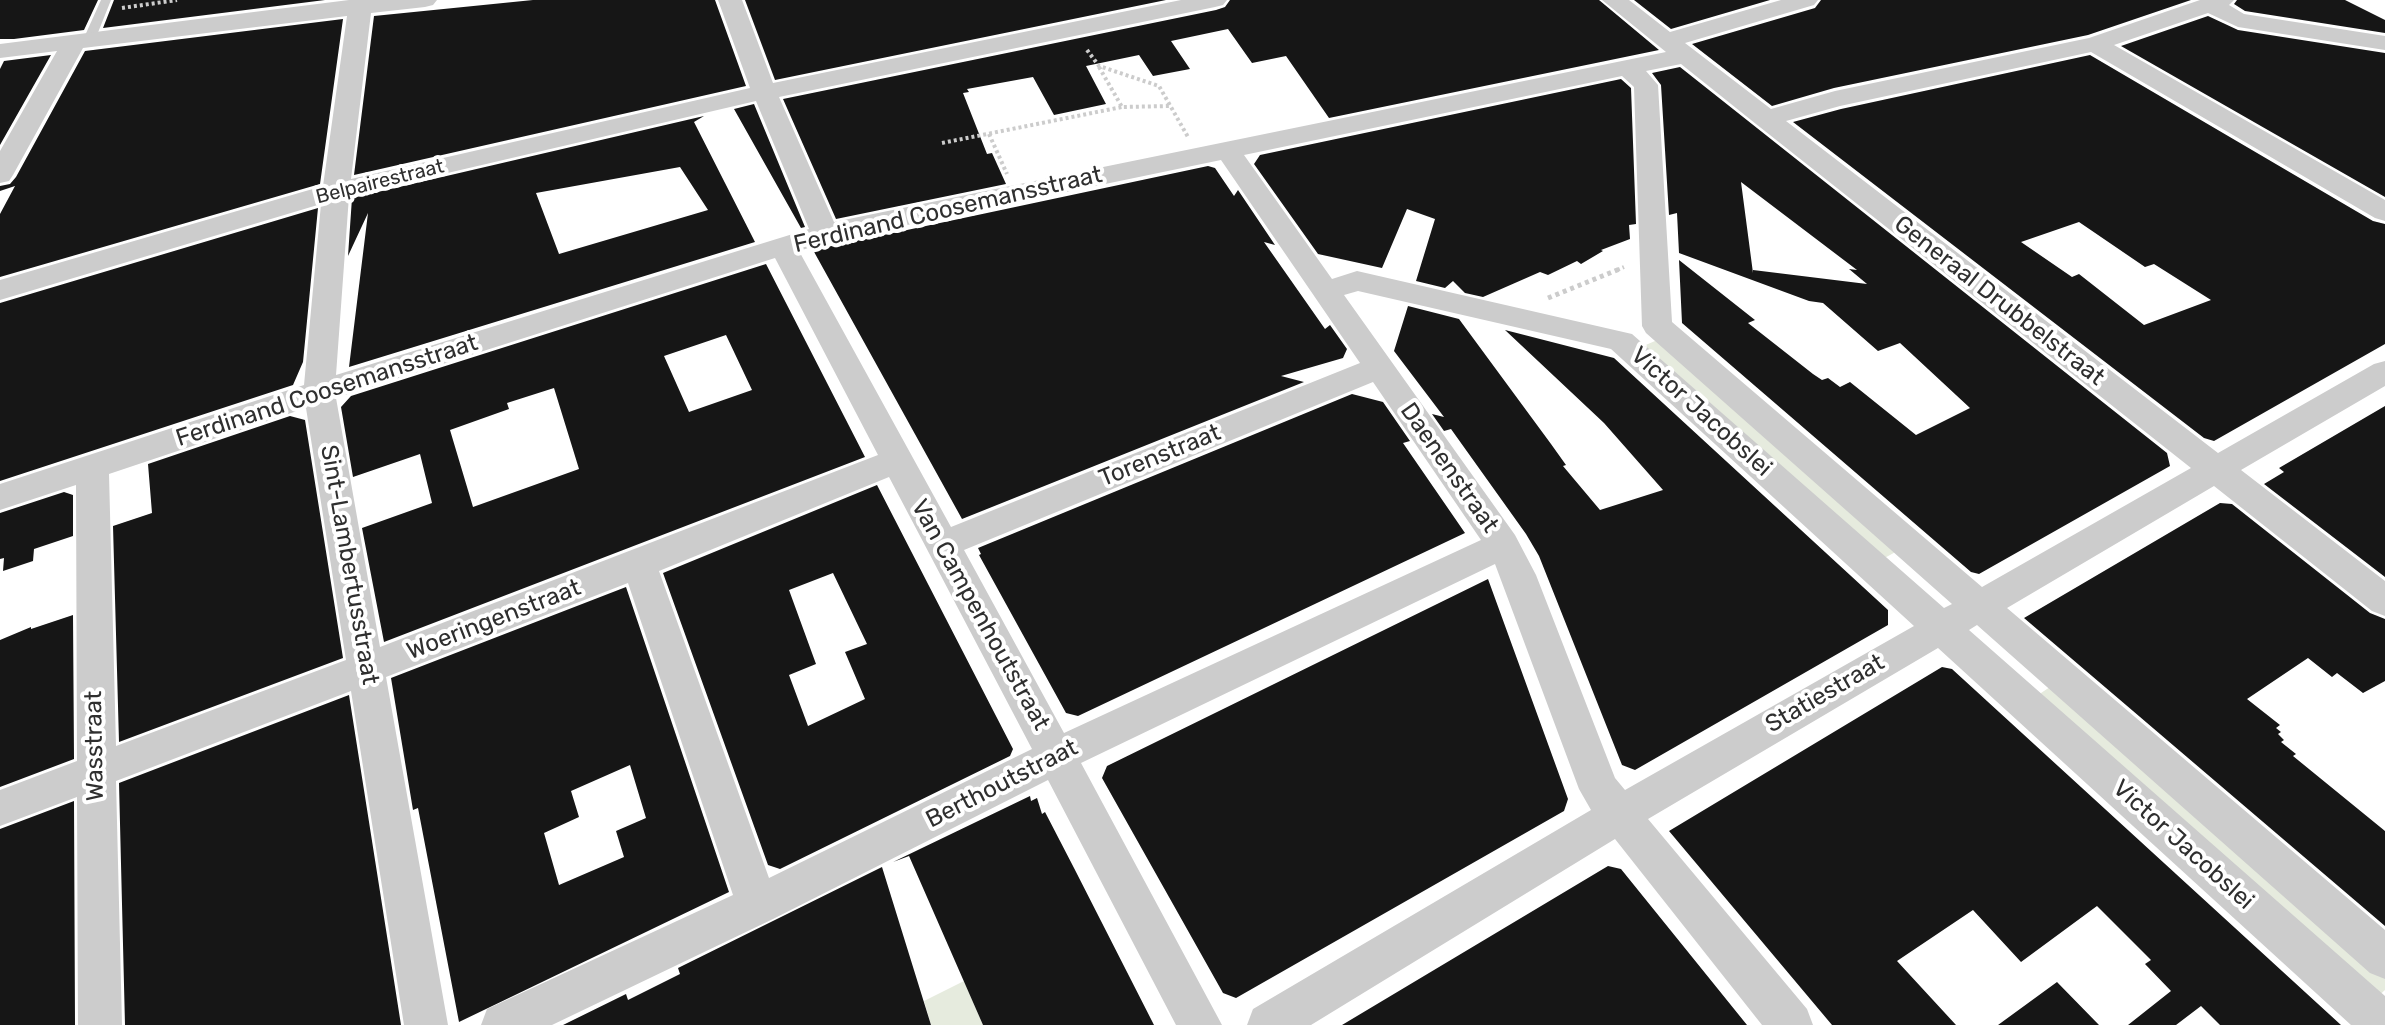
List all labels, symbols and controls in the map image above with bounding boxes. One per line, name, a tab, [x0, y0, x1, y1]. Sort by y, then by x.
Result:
street label: Belpairestraat	[314, 155, 446, 209]
street label: Ferdinand Coosemansstraat	[791, 160, 1105, 260]
street label: Generaal Drubbelstraat	[1888, 210, 2110, 392]
street label: Ferdinand Coosemansstraat	[173, 329, 481, 453]
street label: Victor Jacobslei	[1625, 341, 1777, 483]
street label: Daenenstraat	[1394, 397, 1504, 539]
street label: Torenstraat	[1095, 419, 1225, 493]
street label: Sint-Lambertusstraat	[314, 443, 384, 687]
street label: Van Campenhoutstraat	[905, 495, 1055, 735]
street label: Woeringenstraat	[403, 574, 585, 666]
street label: Statiestraat	[1760, 648, 1890, 740]
street label: Wasstraat	[80, 691, 110, 801]
street label: Berthoutstraat	[921, 733, 1083, 835]
street label: Victor Jacobslei	[2107, 774, 2259, 916]

